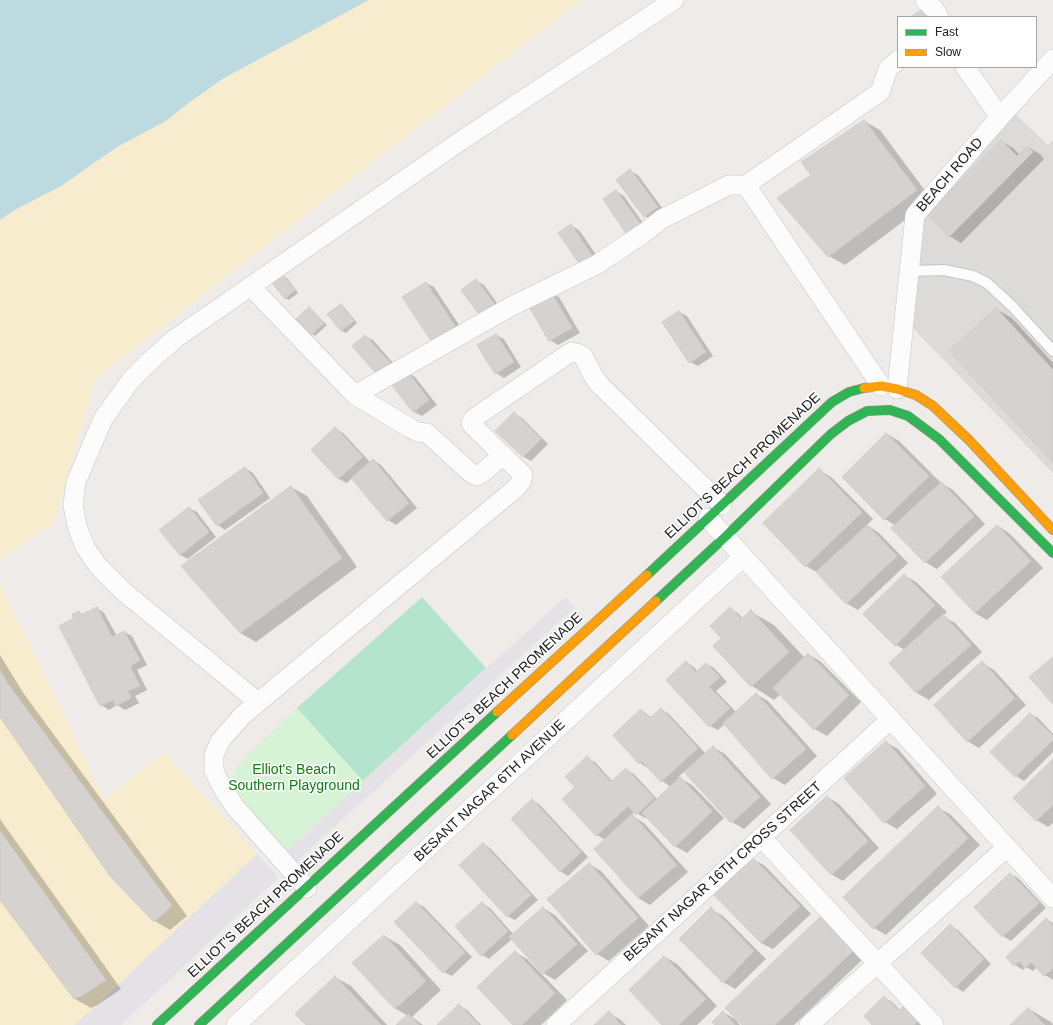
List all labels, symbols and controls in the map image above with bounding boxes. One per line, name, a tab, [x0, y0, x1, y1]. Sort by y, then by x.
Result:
legend	[897, 16, 1037, 68]
text: Fast	[935, 25, 958, 39]
text: Slow	[935, 45, 961, 59]
street label: BEACH ROAD	[913, 135, 987, 215]
street label: ELLIOT'S BEACH PROMENADE	[662, 389, 824, 543]
street label: ELLIOT'S BEACH PROMENADE	[424, 609, 586, 763]
street label: BESANT NAGAR 6TH AVENUE	[411, 717, 569, 865]
park label: Elliot's Beach Southern Playground	[228, 762, 360, 794]
street label: BESANT NAGAR 16TH CROSS STREET	[621, 779, 825, 965]
street label: ELLIOT'S BEACH PROMENADE	[185, 828, 347, 982]

